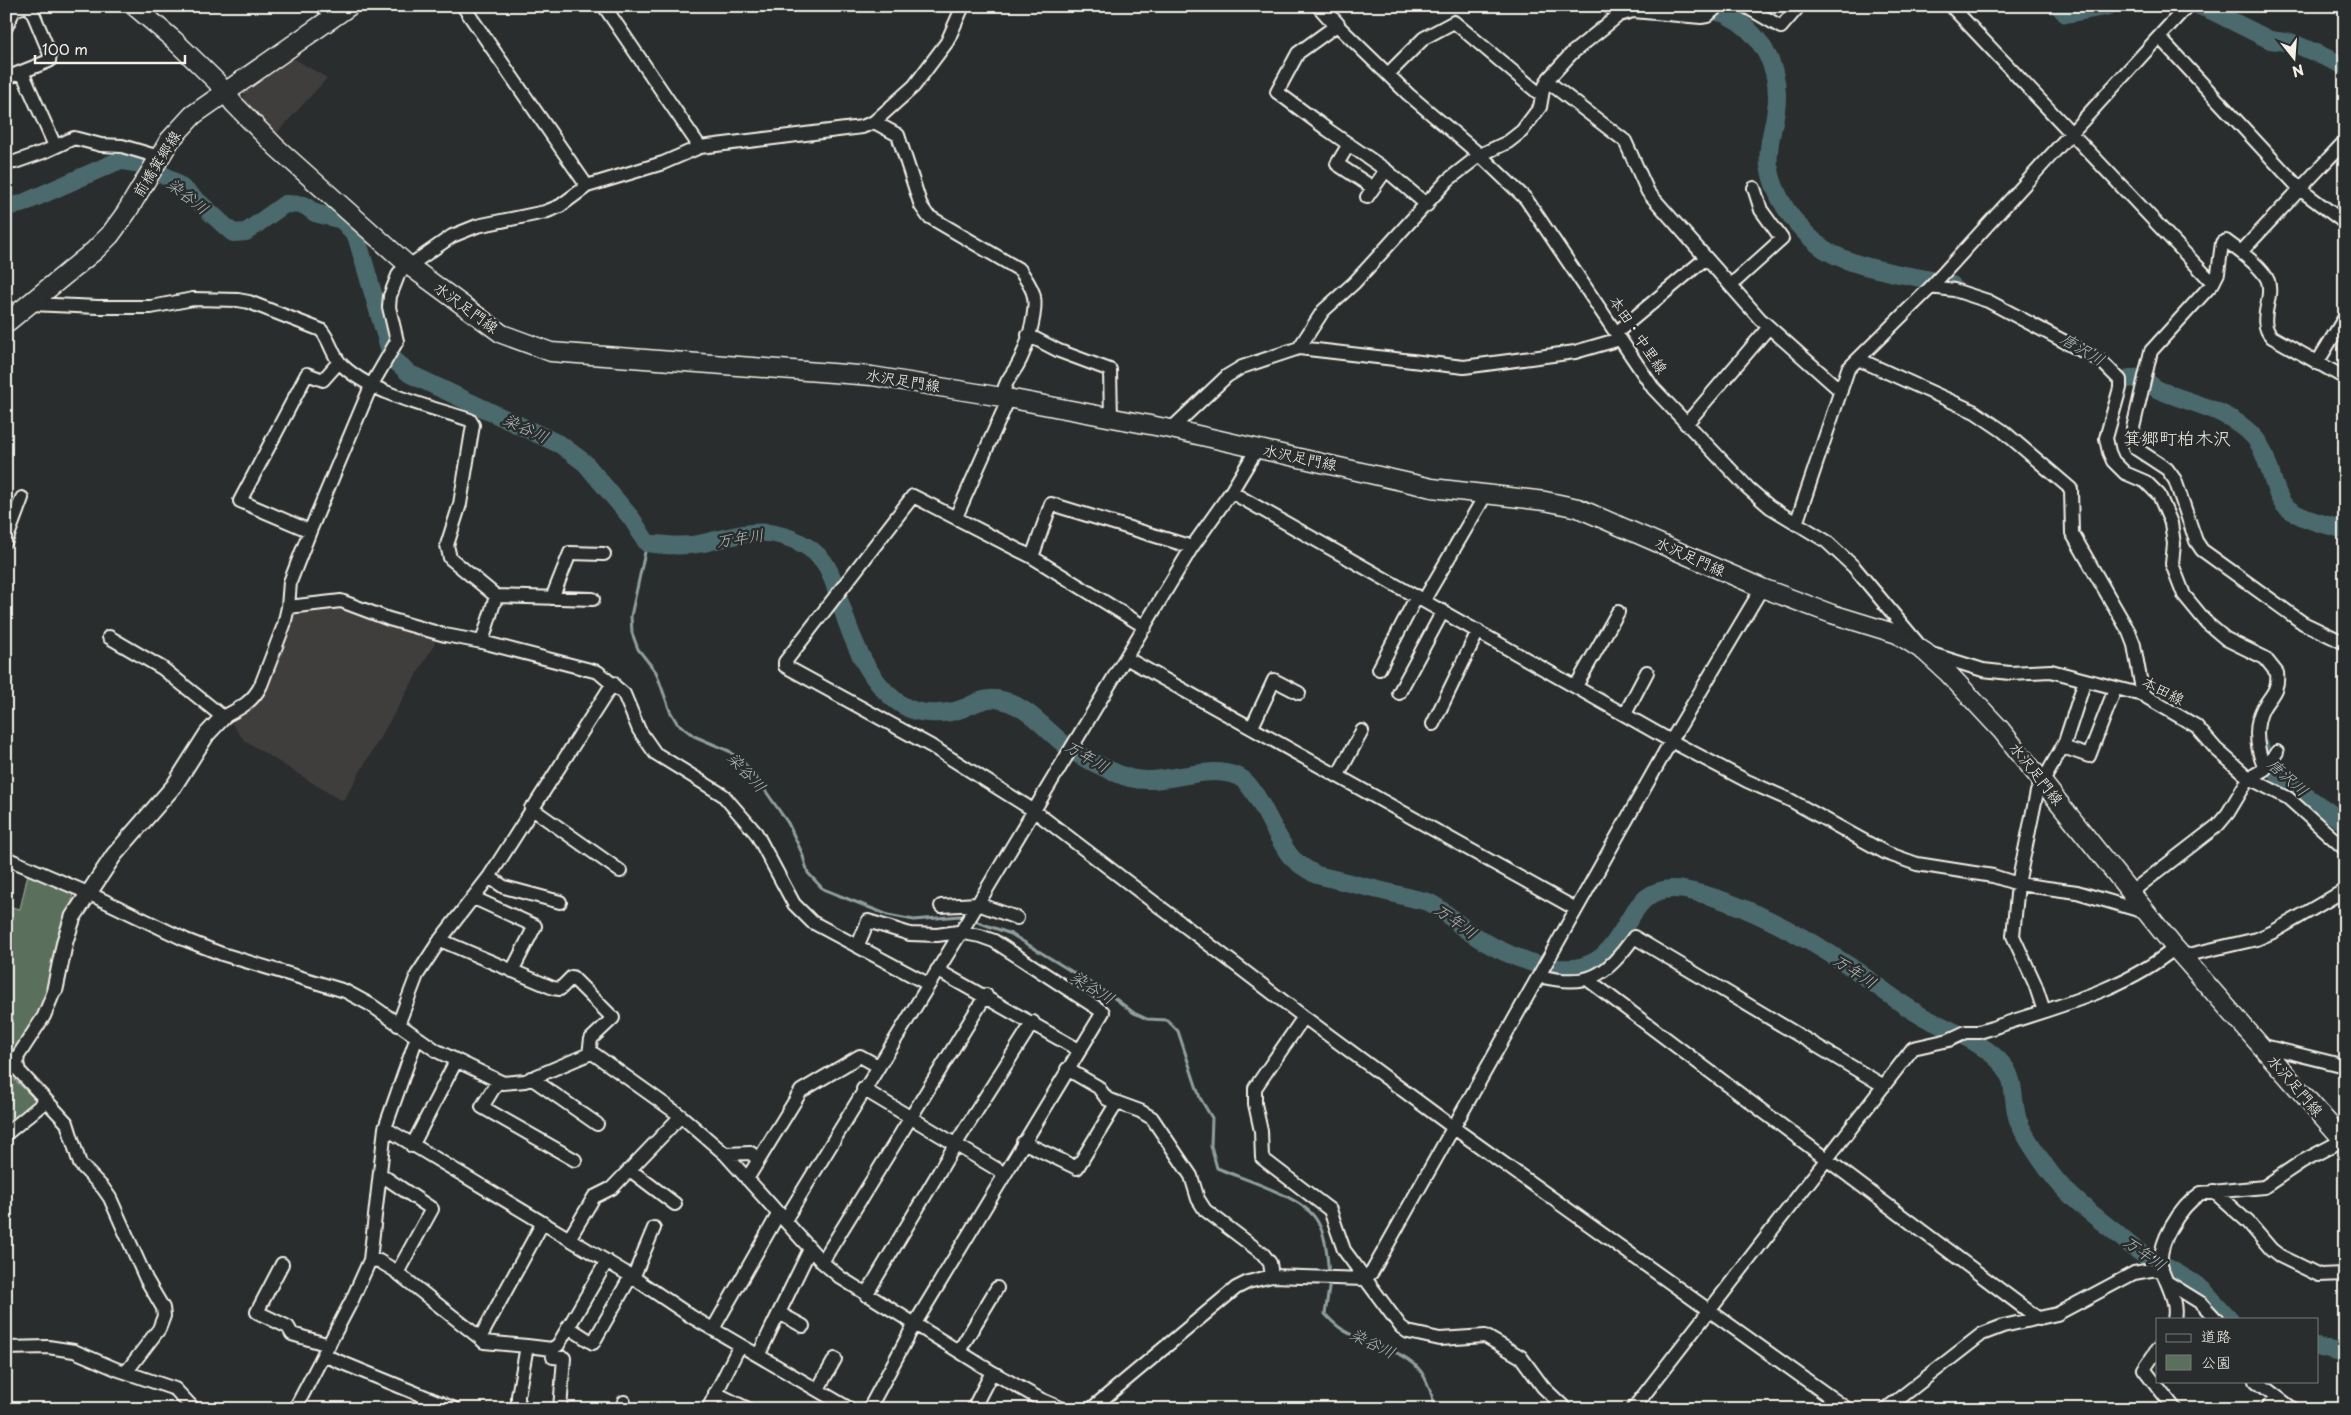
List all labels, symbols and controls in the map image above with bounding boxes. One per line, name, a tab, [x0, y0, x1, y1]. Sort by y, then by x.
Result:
scale bar	[35, 32, 185, 64]
north arrow	[2268, 32, 2318, 82]
text: 100 m	[42, 37, 88, 60]
text: N	[2290, 59, 2306, 83]
street label: 前橋箕郷線	[126, 125, 185, 201]
water label: 染谷川	[162, 171, 215, 219]
street label: 水沢足門線	[430, 275, 504, 338]
street label: 本田・中里線	[1605, 290, 1674, 378]
water label: 唐沢川	[2057, 325, 2110, 371]
street label: 水沢足門線	[864, 362, 942, 397]
water label: 染谷川	[500, 406, 553, 448]
district label: 箕郷町柏木沢	[2123, 424, 2231, 451]
street label: 水沢足門線	[1261, 437, 1339, 476]
water label: 万年川	[714, 522, 765, 552]
street label: 水沢足門線	[1652, 530, 1730, 581]
street label: 本田線	[2138, 669, 2189, 710]
water label: 万年川	[1061, 733, 1114, 778]
street label: 水沢足門線	[2005, 737, 2070, 809]
water label: 染谷川	[723, 746, 773, 797]
water label: 唐沢川	[2263, 751, 2315, 801]
water label: 万年川	[1430, 897, 1483, 944]
water label: 万年川	[1829, 947, 1882, 993]
water label: 染谷川	[1067, 963, 1120, 1009]
street label: 水沢足門線	[2263, 1049, 2329, 1121]
water label: 万年川	[2119, 1229, 2172, 1276]
legend	[2156, 1318, 2318, 1382]
water label: 染谷川	[1347, 1321, 1400, 1363]
text: 道路	[2201, 1324, 2231, 1347]
text: 公園	[2201, 1350, 2231, 1373]

